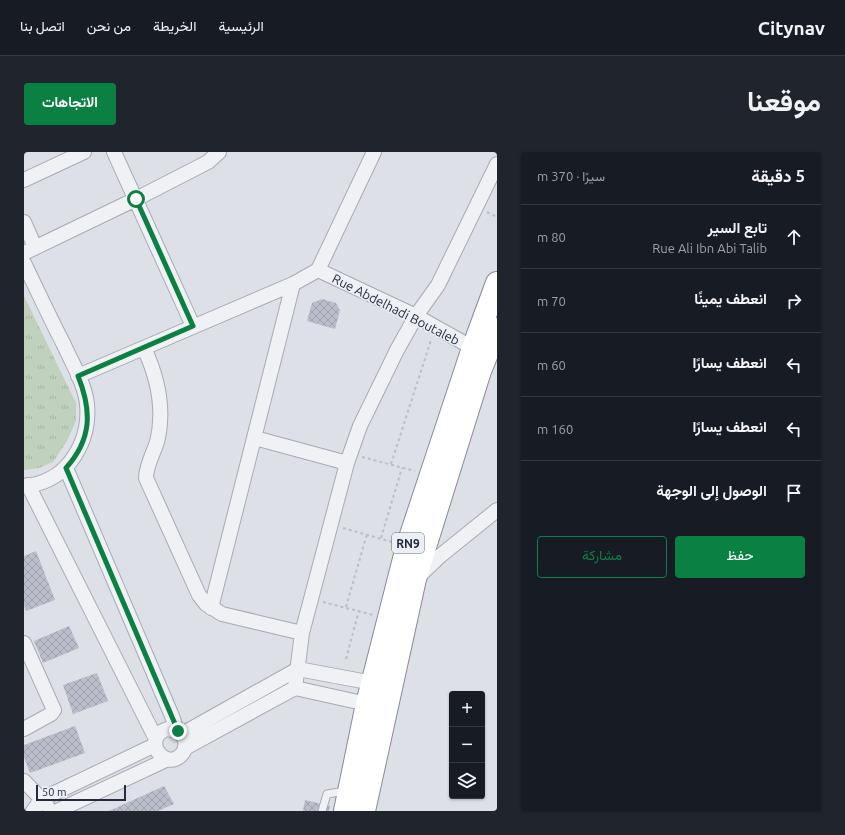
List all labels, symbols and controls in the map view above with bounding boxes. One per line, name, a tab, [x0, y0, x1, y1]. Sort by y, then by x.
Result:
text: Citynav	[758, 17, 825, 39]
text: اتصل بنا	[20, 18, 65, 34]
text: من نحن	[87, 18, 131, 34]
text: الخريطة	[153, 18, 196, 34]
text: الرئيسية	[218, 18, 264, 34]
button: الاتجاهات	[24, 83, 116, 125]
text: موقعنا	[747, 85, 821, 116]
text: 5 دقيقة	[751, 166, 805, 185]
text: سيرًا · 370 m	[537, 169, 605, 183]
route start	[127, 190, 145, 208]
text: تابع السير	[708, 219, 767, 236]
icon: ahead	[783, 226, 805, 248]
text: 80 m	[537, 230, 566, 244]
text: Rue Ali Ibn Abi Talib	[652, 241, 767, 255]
street label: Rue Abdelhadi Boutaleb	[330, 271, 462, 347]
text: انعطف يمينًا	[694, 290, 767, 307]
icon: right	[783, 290, 805, 312]
text: 70 m	[537, 294, 566, 308]
text: انعطف يسارًا	[692, 354, 767, 371]
icon: left	[783, 354, 805, 376]
text: 60 m	[537, 358, 566, 372]
text: انعطف يسارًا	[692, 418, 767, 435]
icon: left	[783, 418, 805, 440]
text: 160 m	[537, 422, 573, 436]
text: الوصول إلى الوجهة	[656, 482, 767, 499]
icon: arrive	[783, 482, 805, 504]
road number: RN9	[392, 533, 424, 553]
button: مشاركة	[537, 536, 667, 578]
button: حفظ	[675, 536, 805, 578]
map controls	[449, 691, 485, 799]
button: +	[449, 691, 485, 727]
route end	[169, 722, 187, 740]
button: −	[449, 727, 485, 763]
button: layers	[449, 763, 485, 799]
scale bar	[36, 783, 126, 802]
text: 50 m	[42, 786, 66, 798]

